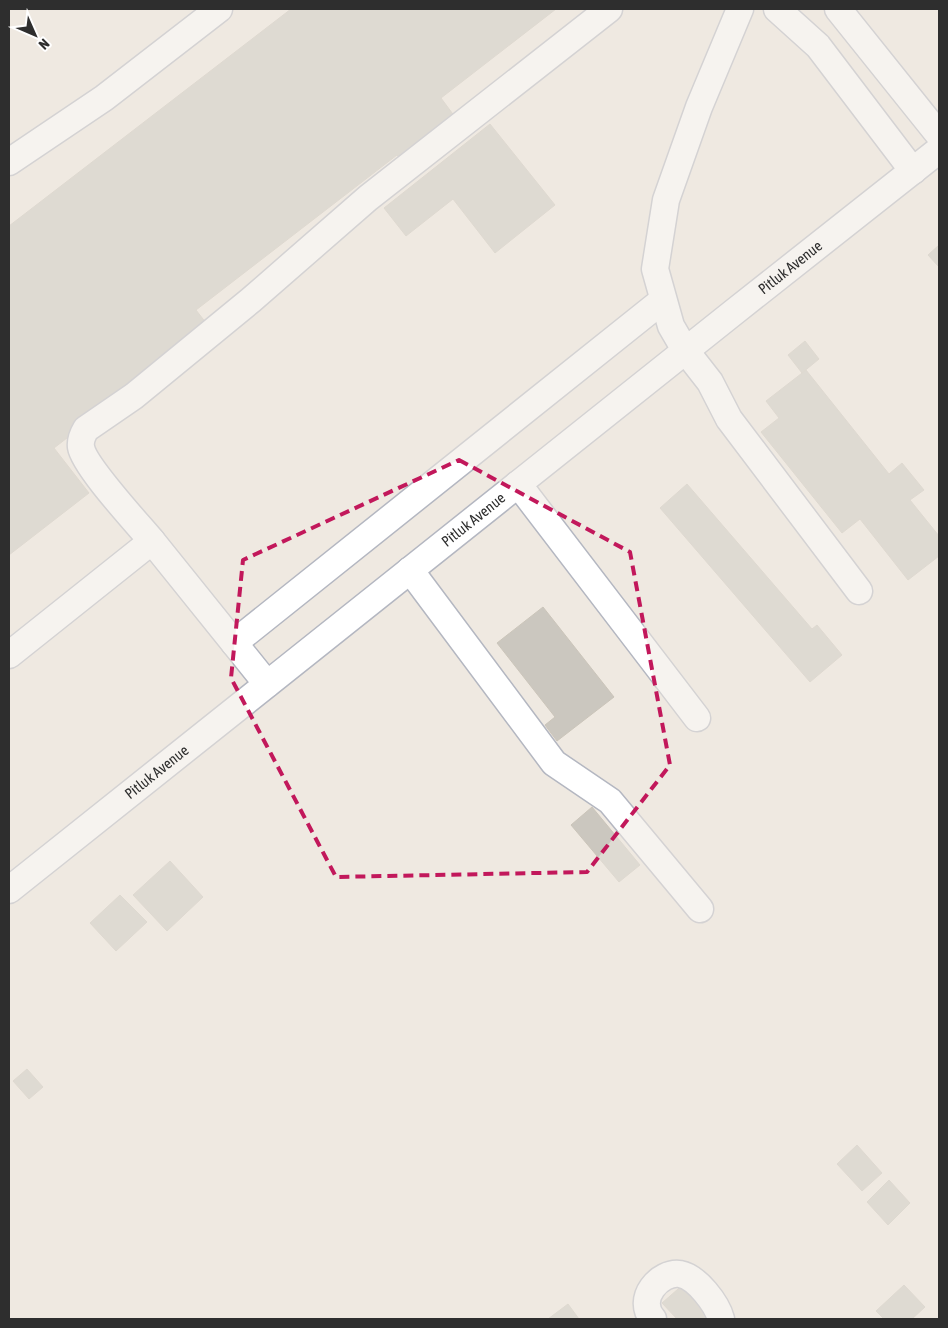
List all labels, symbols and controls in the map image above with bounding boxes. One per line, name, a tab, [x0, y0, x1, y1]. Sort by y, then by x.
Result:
north arrow	[10, 10, 60, 60]
text: N	[36, 36, 53, 53]
street label: Pitluk Avenue	[755, 237, 825, 297]
street label: Pitluk Avenue	[438, 489, 508, 550]
street label: Pitluk Avenue	[121, 741, 192, 802]

